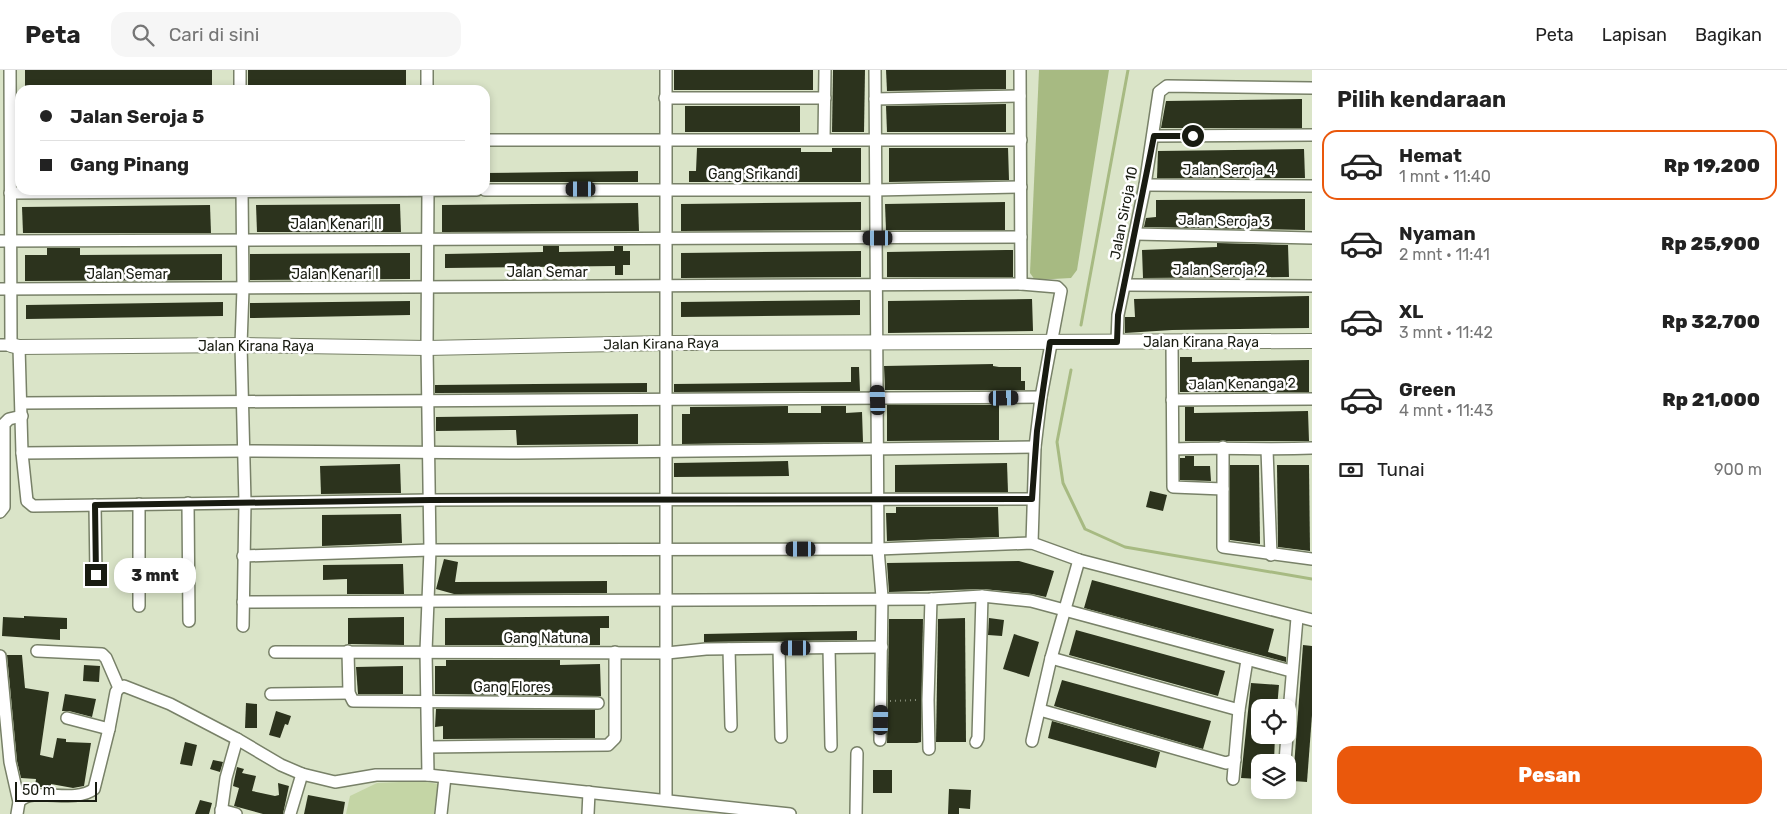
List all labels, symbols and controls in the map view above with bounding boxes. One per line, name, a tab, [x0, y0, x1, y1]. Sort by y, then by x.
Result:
search box	[111, 12, 461, 57]
text: Peta	[25, 21, 81, 49]
icon: search	[129, 21, 157, 49]
text: Cari di sini	[169, 23, 259, 46]
text: Peta	[1535, 24, 1574, 46]
text: Lapisan	[1602, 24, 1667, 46]
text: Bagikan	[1695, 24, 1762, 46]
text: Pilih kendaraan	[1337, 86, 1506, 113]
text: Jalan Seroja 5	[70, 105, 204, 128]
route start	[1182, 125, 1204, 147]
icon: car	[1339, 143, 1384, 188]
text: Hemat	[1399, 144, 1462, 167]
text: Gang Pinang	[70, 153, 189, 176]
text: Rp 19,200	[1664, 154, 1760, 177]
street label: Jalan Seroja 4	[1183, 162, 1276, 179]
street label: Jalan Siroja 10	[1107, 165, 1141, 261]
street label: Gang Srikandi	[708, 166, 798, 183]
text: 1 mnt · 11:40	[1399, 167, 1491, 186]
car	[566, 182, 596, 197]
street label: Jalan Seroja 3	[1178, 212, 1270, 230]
street label: Jalan Kenari II	[290, 216, 382, 233]
icon: car	[1339, 221, 1384, 266]
text: Nyaman	[1399, 222, 1476, 245]
car	[863, 231, 893, 246]
text: Rp 25,900	[1661, 232, 1760, 255]
text: 2 mnt · 11:41	[1399, 245, 1490, 264]
street label: Jalan Seroja 2	[1173, 262, 1265, 279]
street label: Jalan Semar	[506, 264, 588, 281]
street label: Jalan Semar	[86, 266, 168, 283]
street label: Jalan Kenari I	[291, 266, 379, 283]
icon: car	[1339, 299, 1384, 344]
text: XL	[1399, 300, 1423, 323]
text: Rp 32,700	[1662, 310, 1760, 333]
text: 3 mnt · 11:42	[1399, 323, 1493, 342]
street label: Jalan Kirana Raya	[603, 334, 719, 354]
street label: Jalan Kirana Raya	[1143, 334, 1259, 351]
street label: Jalan Kirana Raya	[198, 338, 314, 355]
street label: Jalan Kenanga 2	[1188, 375, 1296, 393]
icon: car	[1339, 377, 1384, 422]
text: Green	[1399, 378, 1456, 401]
car	[869, 385, 886, 415]
text: Rp 21,000	[1662, 388, 1760, 411]
car	[988, 390, 1019, 406]
text: 4 mnt · 11:43	[1399, 401, 1493, 420]
icon: cash	[1337, 456, 1365, 484]
text: Tunai	[1377, 458, 1425, 481]
text: 900 m	[1714, 460, 1762, 479]
car	[786, 542, 816, 557]
callout: 3 mnt	[114, 558, 196, 592]
route end	[85, 564, 107, 586]
text: 3 mnt	[131, 566, 179, 585]
street label: Gang Natuna	[503, 630, 589, 647]
car	[781, 641, 811, 656]
street label: Gang Flores	[473, 679, 551, 696]
map controls	[1251, 699, 1296, 799]
button: locate	[1251, 699, 1296, 744]
car	[873, 705, 888, 735]
button: Pesan	[1337, 746, 1762, 804]
button: layers	[1251, 754, 1296, 799]
scale bar	[15, 779, 98, 802]
text: 50 m	[22, 782, 55, 799]

